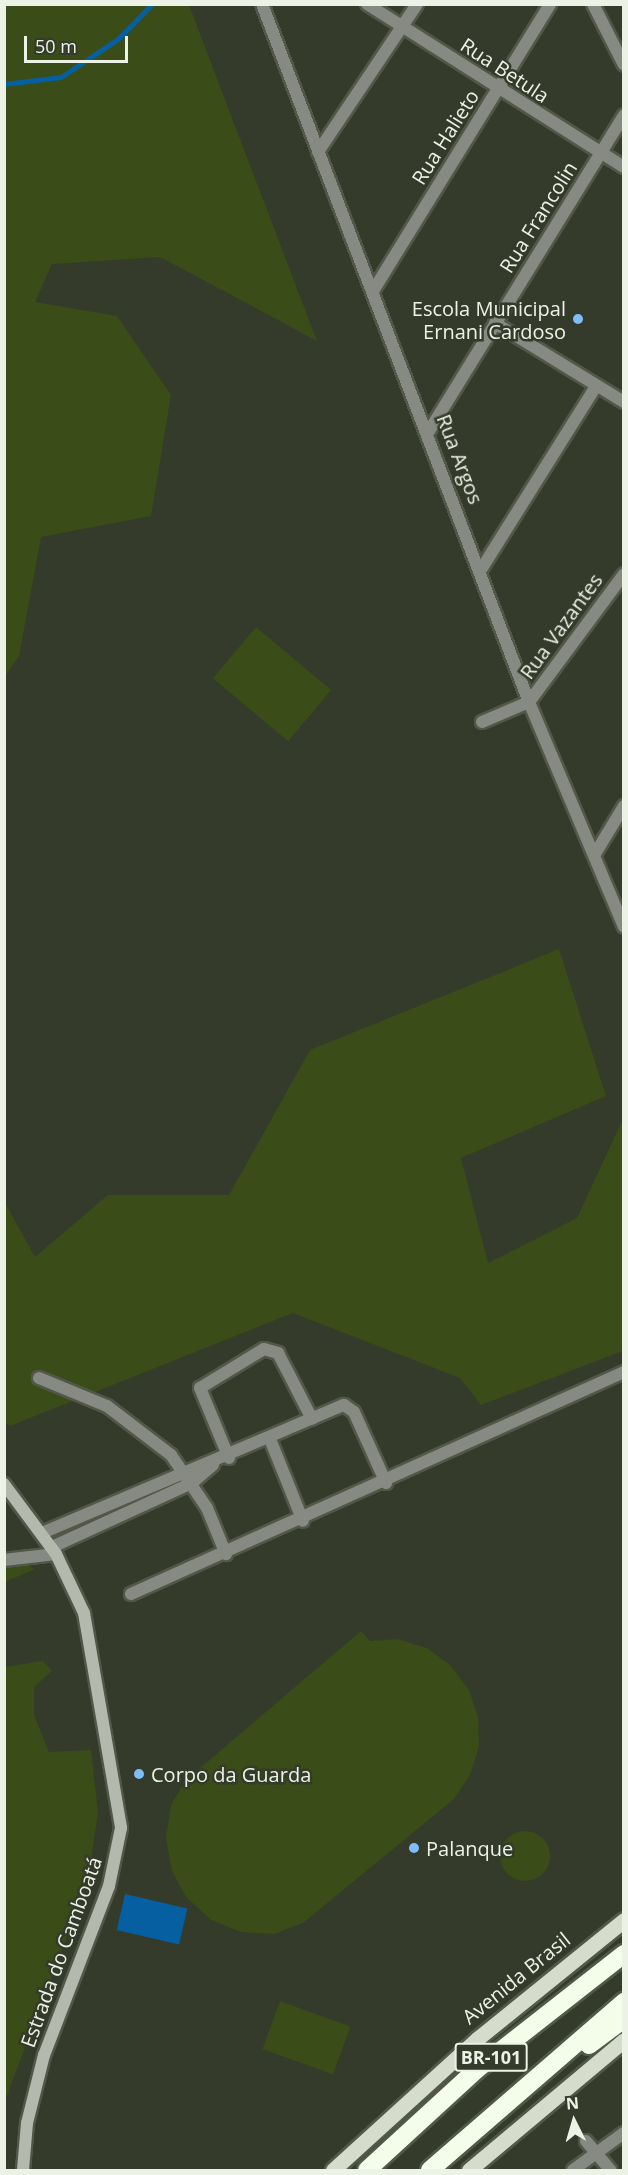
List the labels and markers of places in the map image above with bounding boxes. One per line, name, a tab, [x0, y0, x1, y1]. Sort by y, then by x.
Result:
place label: Escola Municipal Ernani Cardoso	[412, 296, 566, 343]
marker: Escola Municipal Ernani Cardoso	[571, 312, 585, 326]
place label: Corpo da Guarda	[151, 1762, 311, 1786]
marker: Corpo da Guarda	[132, 1767, 146, 1781]
place label: Palanque	[426, 1836, 513, 1860]
marker: Palanque	[407, 1841, 421, 1855]

